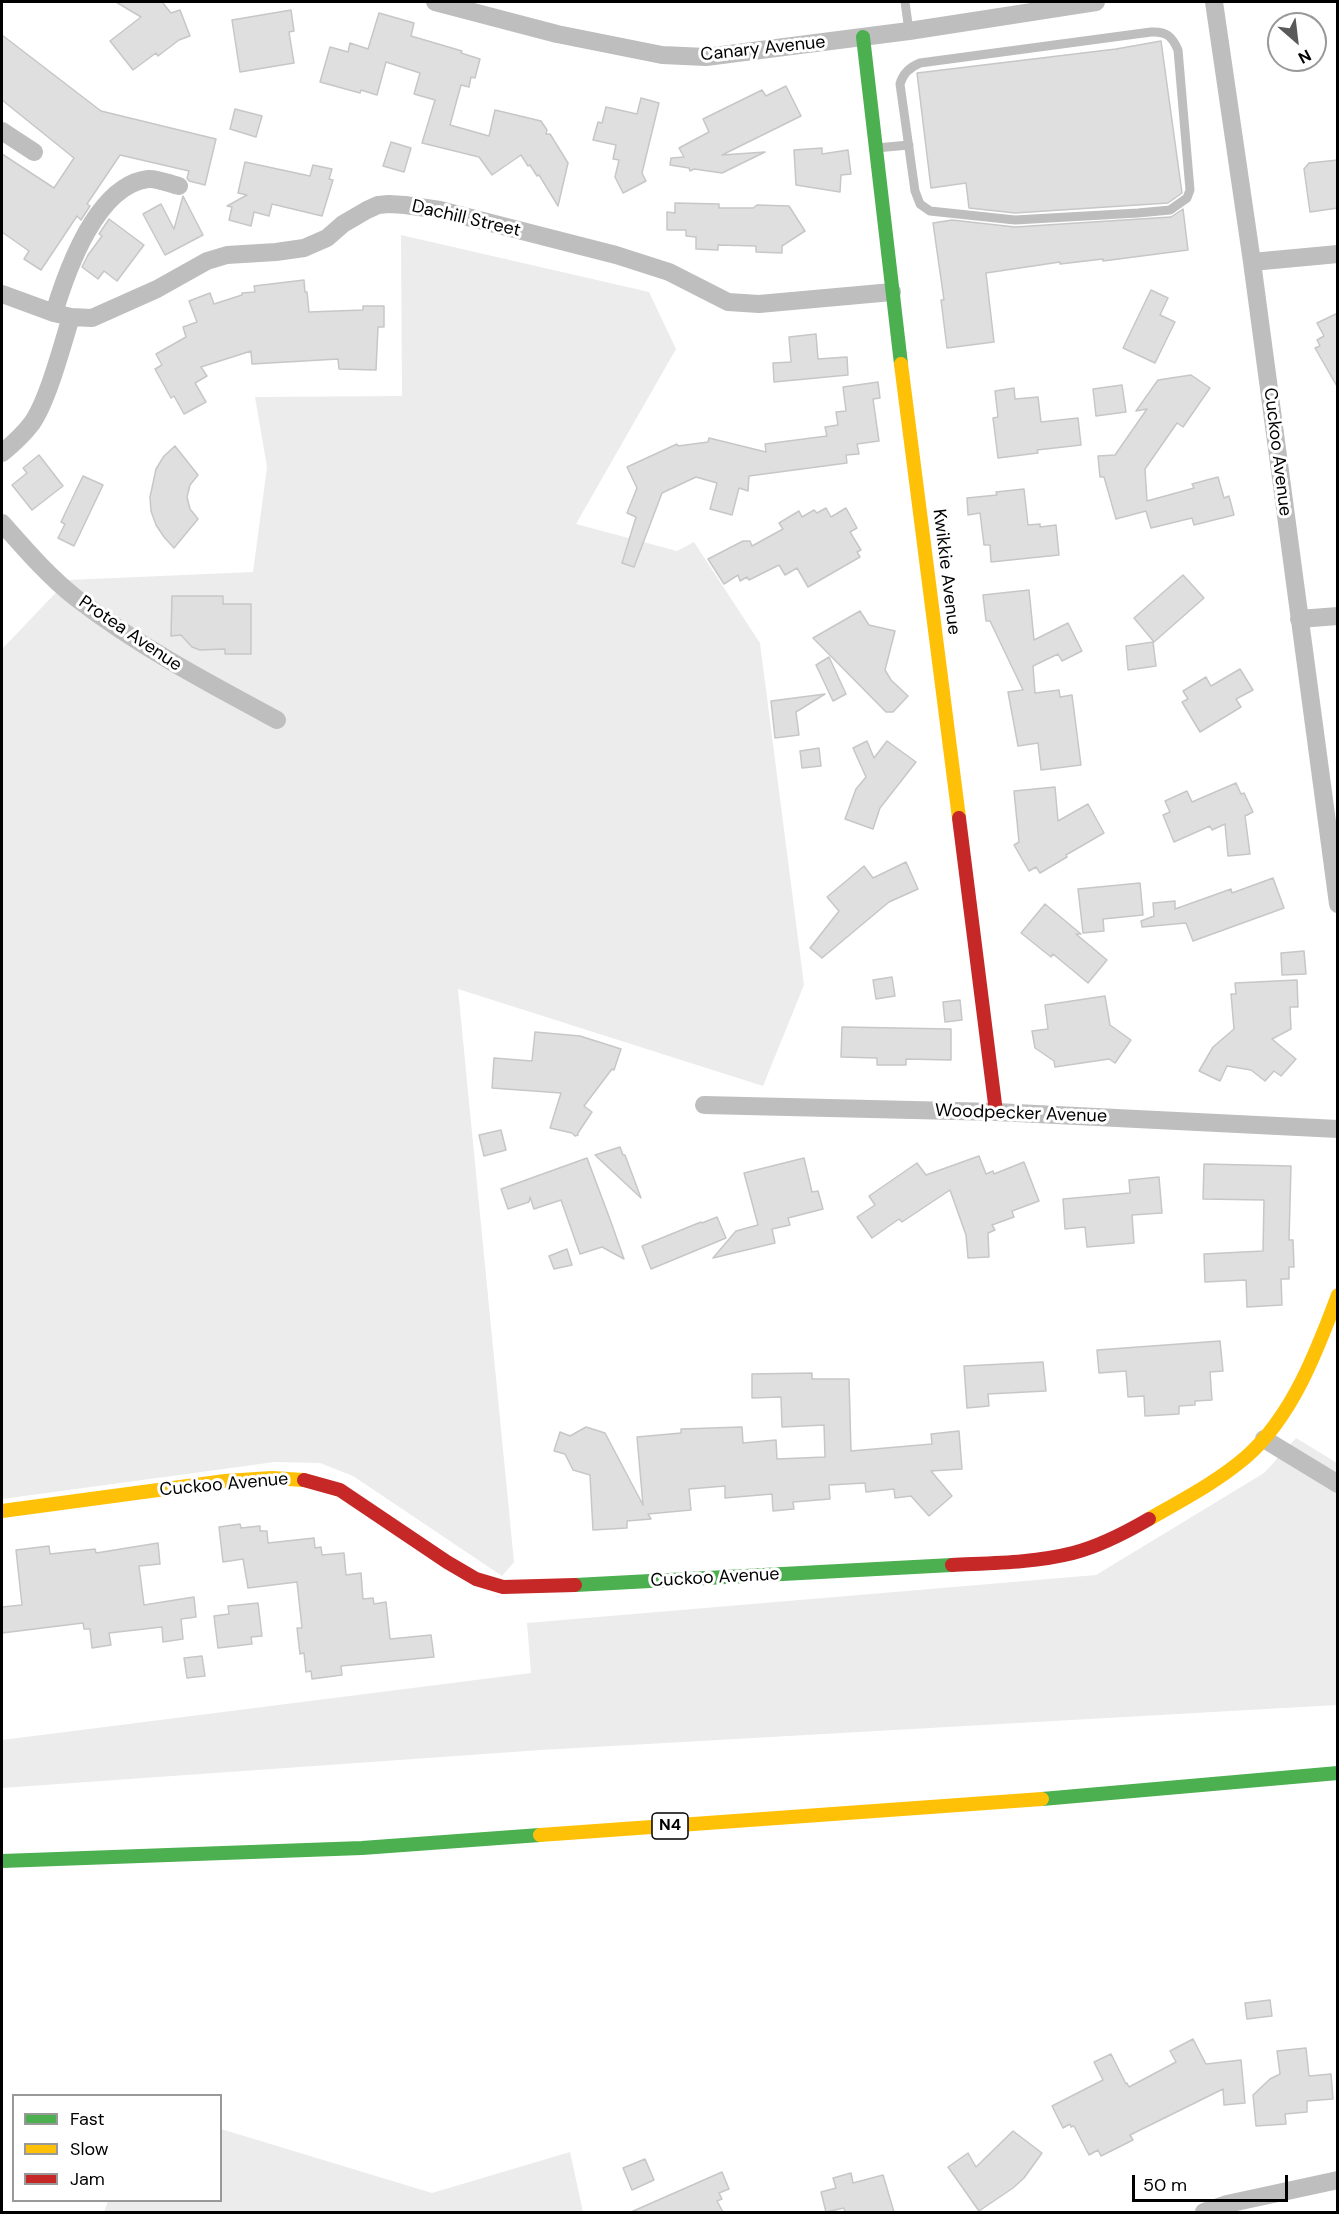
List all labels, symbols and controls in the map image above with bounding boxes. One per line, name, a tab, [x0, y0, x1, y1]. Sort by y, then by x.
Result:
north arrow	[1267, 12, 1327, 72]
street label: Canary Avenue	[699, 32, 827, 66]
text: N	[1295, 45, 1315, 69]
street label: Dachill Street	[410, 196, 522, 242]
street label: Cuckoo Avenue	[1258, 387, 1296, 517]
street label: Kwikkie Avenue	[928, 508, 964, 636]
street label: Protea Avenue	[74, 592, 186, 676]
street label: Woodpecker Avenue	[935, 1100, 1107, 1128]
street label: Cuckoo Avenue	[159, 1469, 289, 1501]
street label: Cuckoo Avenue	[650, 1564, 780, 1592]
road number: N4	[652, 1813, 688, 1839]
legend	[12, 2094, 222, 2202]
text: Fast	[70, 2107, 105, 2131]
text: Slow	[70, 2137, 109, 2161]
scale bar	[1135, 2163, 1291, 2201]
text: Jam	[70, 2167, 105, 2191]
text: 50 m	[1143, 2173, 1187, 2197]

